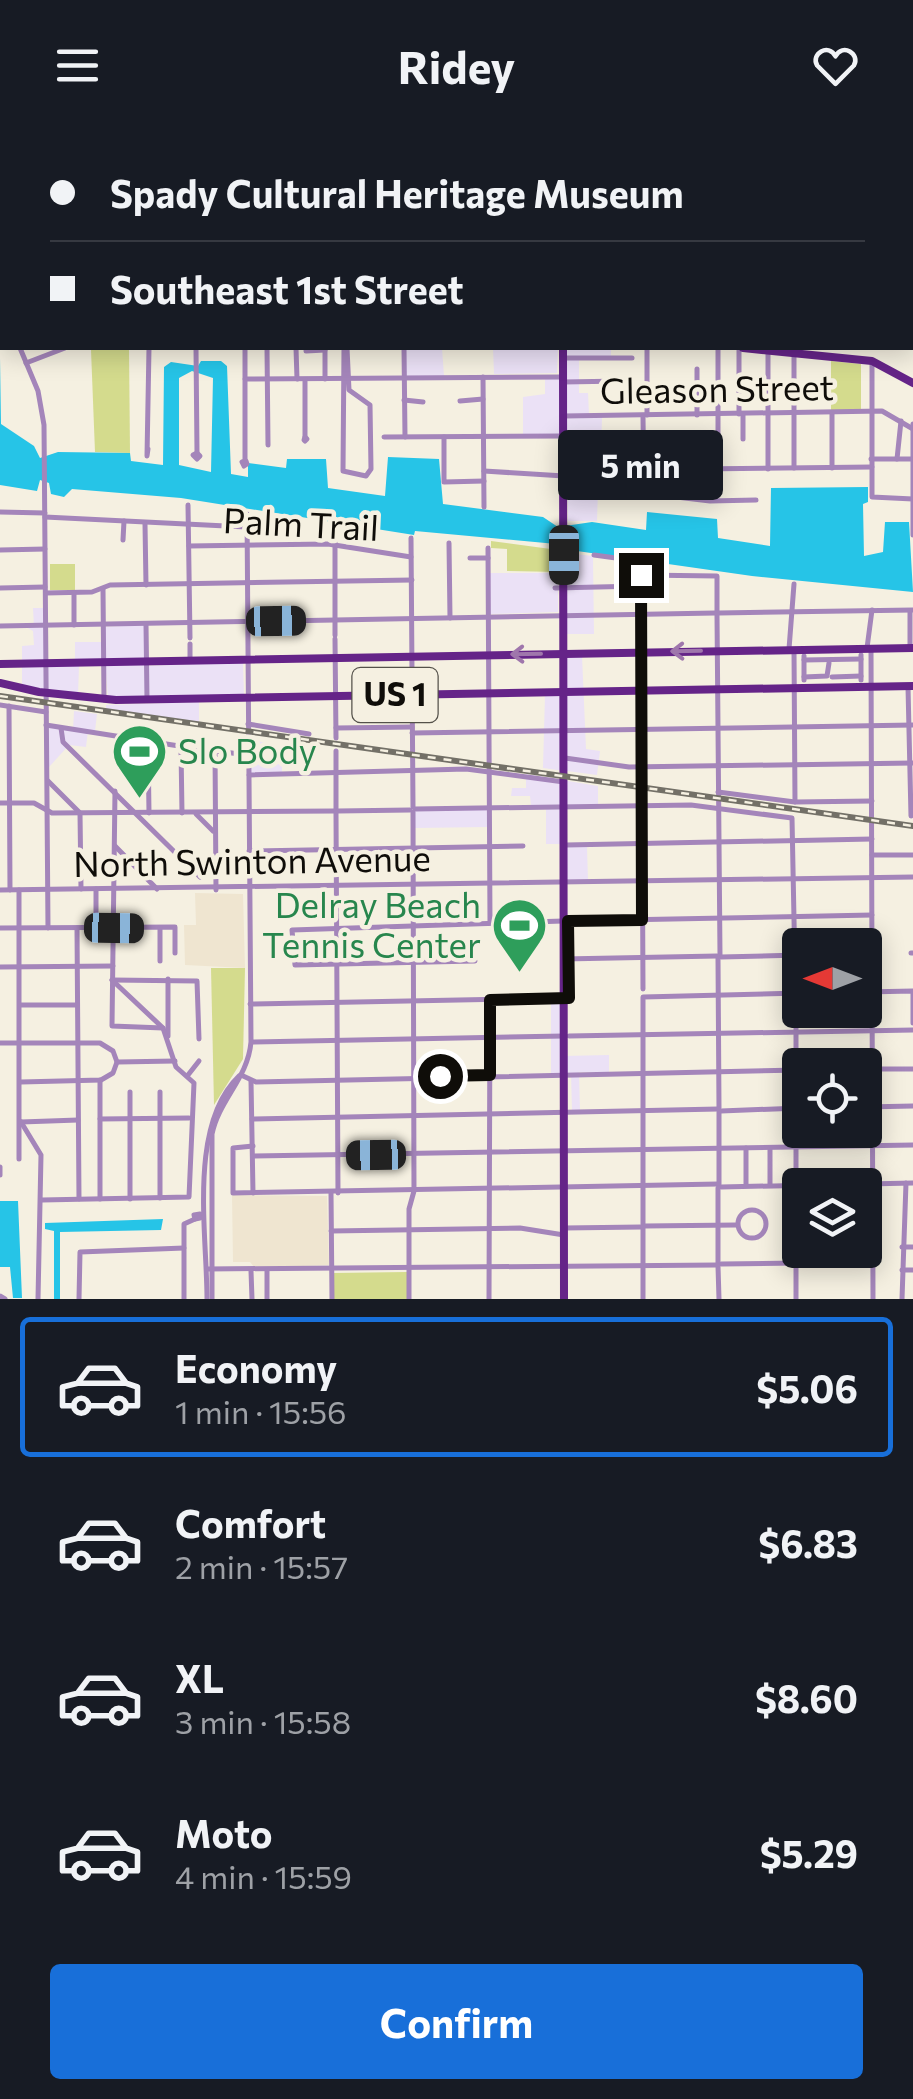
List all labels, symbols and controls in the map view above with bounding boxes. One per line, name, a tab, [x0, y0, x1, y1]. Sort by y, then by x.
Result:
icon: menu	[50, 38, 105, 93]
text: Ridey	[398, 38, 515, 93]
icon: heart	[808, 38, 863, 93]
text: Spady Cultural Heritage Museum	[110, 169, 684, 216]
text: Southeast 1st Street	[110, 265, 464, 312]
street label: Gleason Street	[600, 364, 834, 411]
callout: 5 min	[558, 430, 724, 500]
text: 5 min	[600, 445, 681, 485]
street label: Palm Trail	[222, 497, 380, 548]
car	[549, 525, 579, 585]
route end	[619, 553, 664, 598]
car	[246, 605, 306, 637]
one-way arrow	[670, 642, 702, 660]
one-way arrow	[511, 645, 543, 664]
road number: US 1	[352, 668, 438, 722]
sports icon: Slo Body	[109, 722, 169, 801]
place label: Slo Body	[178, 728, 317, 771]
street label: North Swinton Avenue	[73, 835, 431, 884]
place label: Delray Beach Tennis Center	[262, 882, 481, 965]
sports icon: Delray Beach Tennis Center	[490, 896, 550, 975]
car	[84, 912, 144, 944]
north arrow	[782, 928, 882, 1028]
map controls	[782, 928, 882, 1268]
button: locate	[782, 1048, 882, 1148]
route start	[418, 1054, 463, 1099]
car	[346, 1139, 406, 1171]
button: layers	[782, 1168, 882, 1268]
icon: car	[55, 1342, 145, 1432]
text: Economy	[175, 1344, 337, 1391]
text: $5.06	[756, 1364, 858, 1411]
text: 1 min · 15:56	[175, 1391, 347, 1431]
icon: car	[55, 1497, 145, 1587]
text: Comfort	[175, 1499, 326, 1546]
text: $6.83	[758, 1519, 858, 1566]
text: 2 min · 15:57	[175, 1546, 348, 1586]
icon: car	[55, 1652, 145, 1742]
text: XL	[175, 1654, 224, 1701]
text: $8.60	[755, 1674, 858, 1721]
text: 3 min · 15:58	[175, 1701, 351, 1741]
icon: car	[55, 1807, 145, 1897]
text: Moto	[175, 1809, 273, 1856]
text: $5.29	[760, 1829, 858, 1876]
text: 4 min · 15:59	[175, 1856, 352, 1896]
button: Confirm	[50, 1964, 863, 2079]

